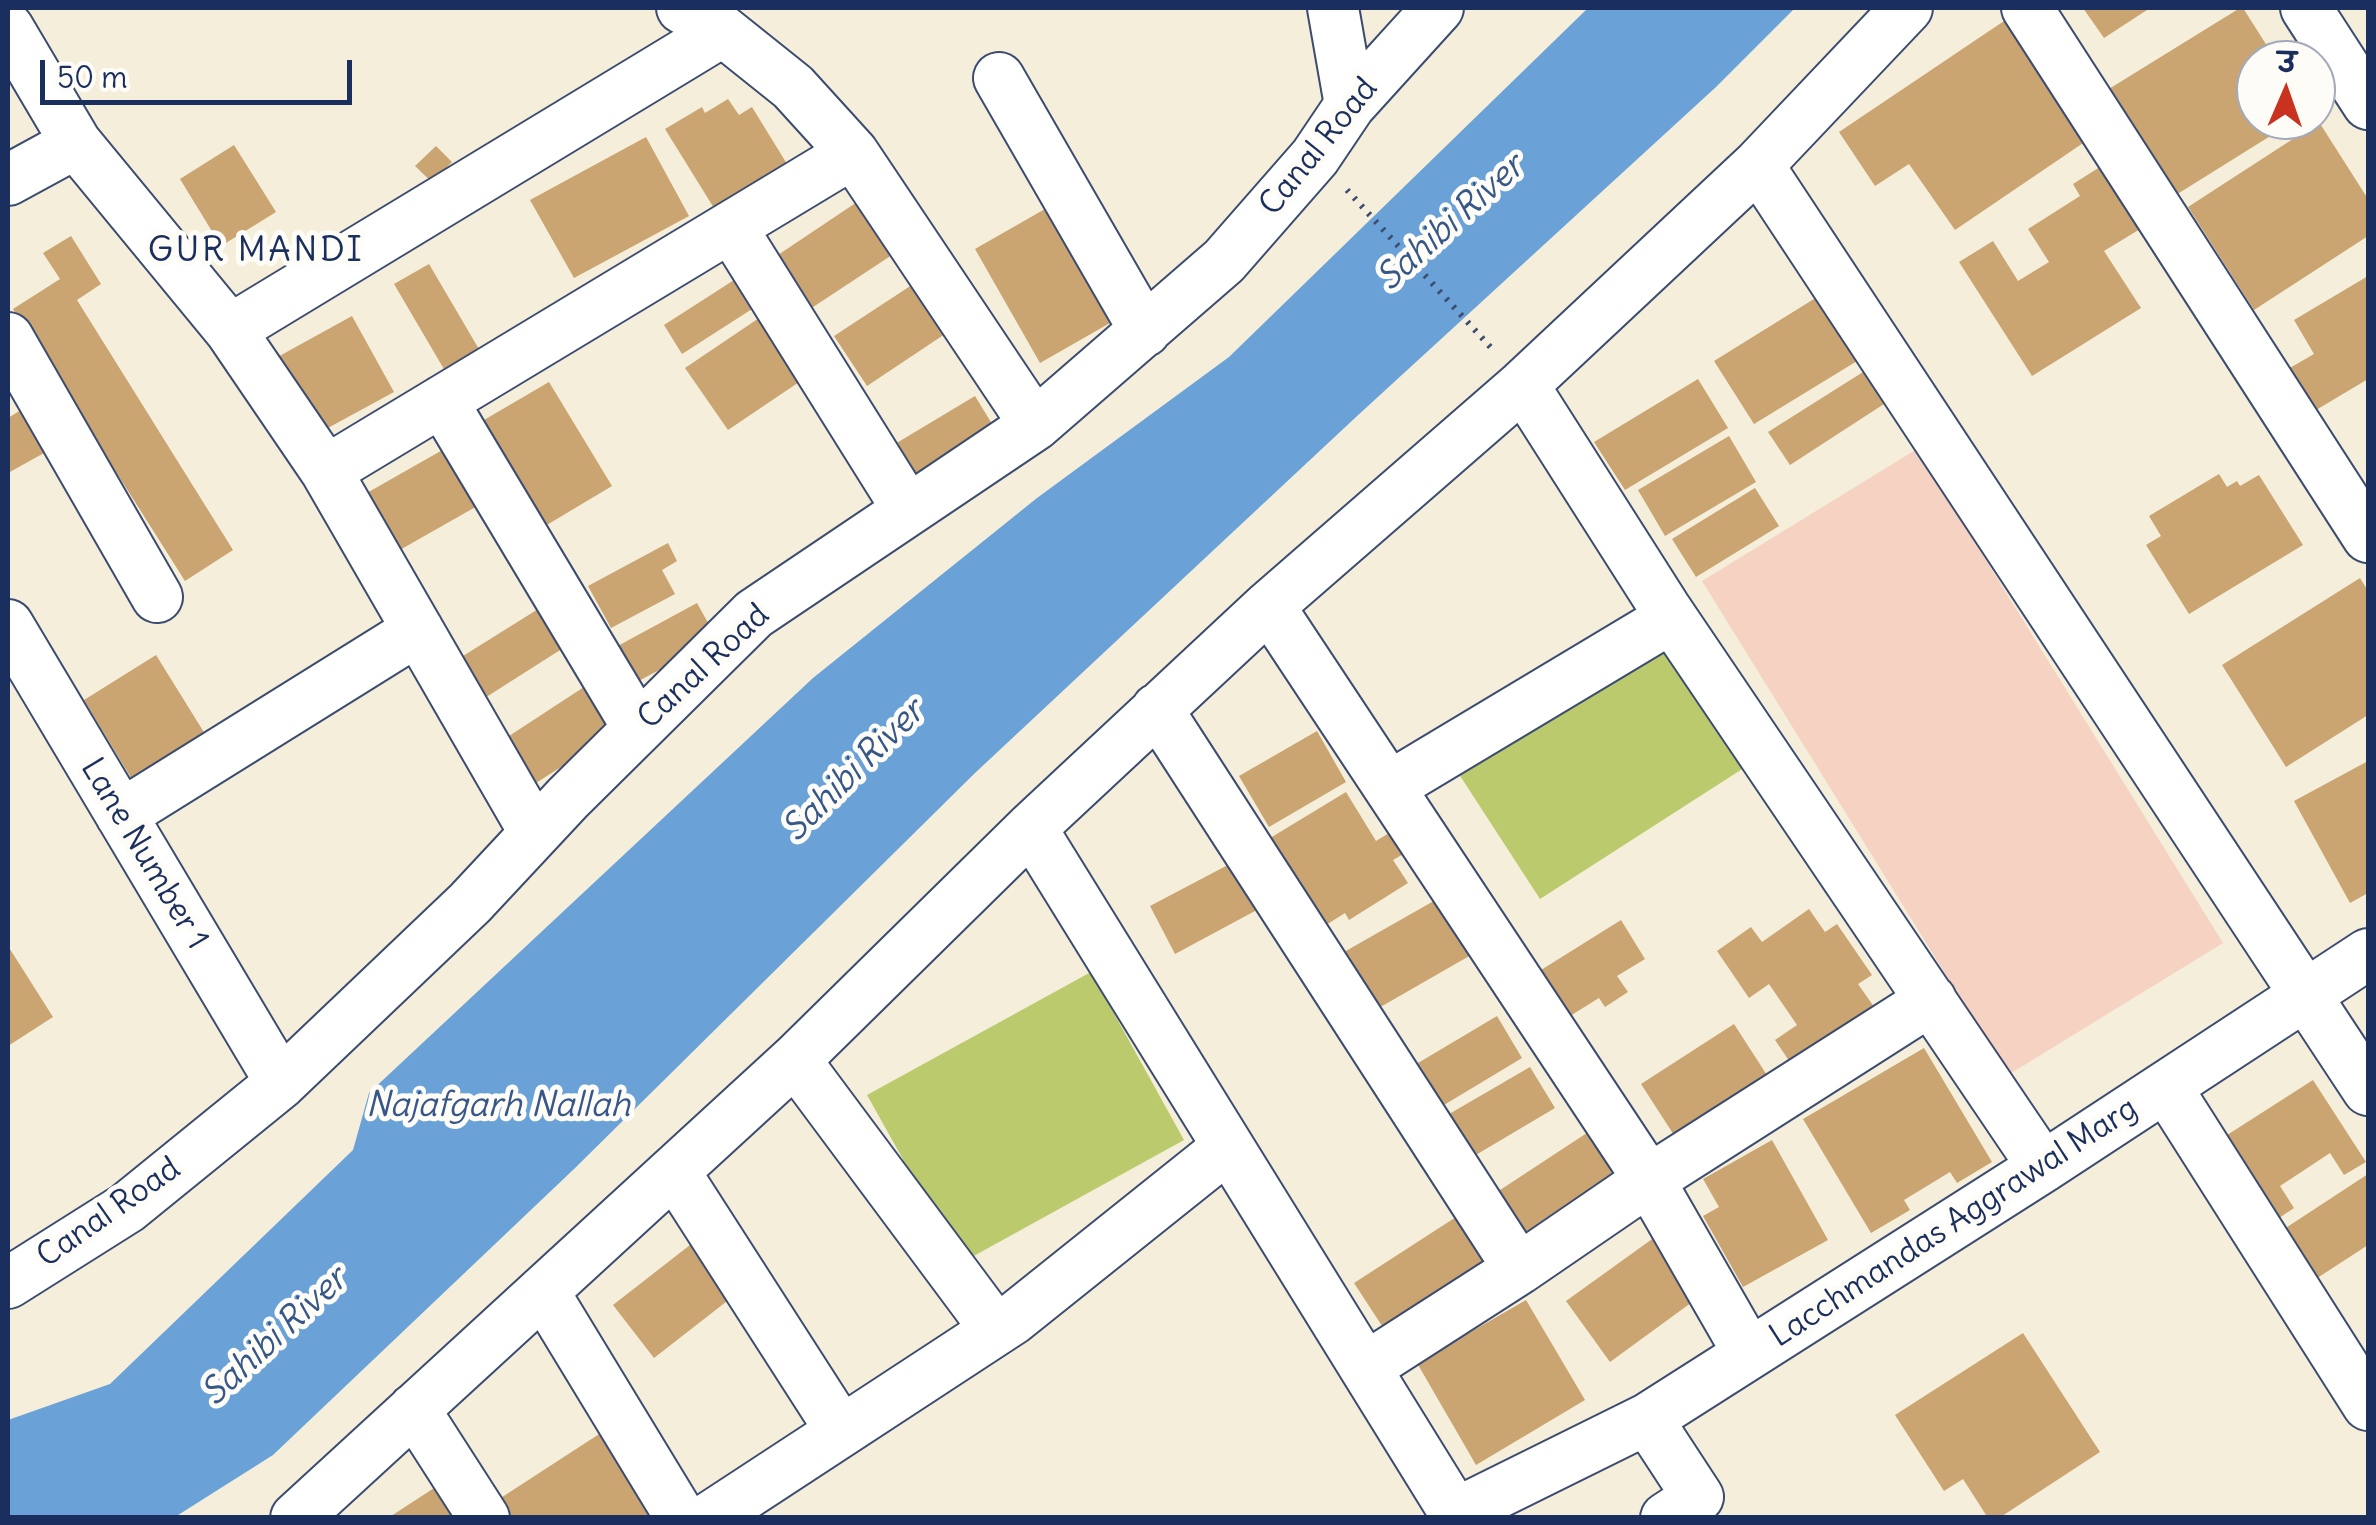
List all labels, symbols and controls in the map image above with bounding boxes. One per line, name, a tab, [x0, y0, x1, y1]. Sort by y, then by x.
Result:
scale bar	[45, 40, 358, 102]
north arrow	[2236, 40, 2336, 140]
text: उ	[2277, 44, 2297, 80]
text: 50 m	[57, 58, 127, 96]
street label: Canal Road	[1252, 71, 1386, 223]
water label: Sahibi River	[1369, 146, 1533, 300]
district label: GUR MANDI	[148, 230, 364, 272]
street label: Canal Road	[630, 596, 778, 738]
water label: Sahibi River	[774, 691, 934, 851]
street label: Lane Number 1	[72, 752, 216, 956]
water label: Najafgarh Nallah	[366, 1085, 630, 1127]
street label: Lacchmandas Aggrawal Marg	[1763, 1090, 2145, 1356]
street label: Canal Road	[30, 1150, 188, 1276]
water label: Sahibi River	[194, 1259, 356, 1415]

